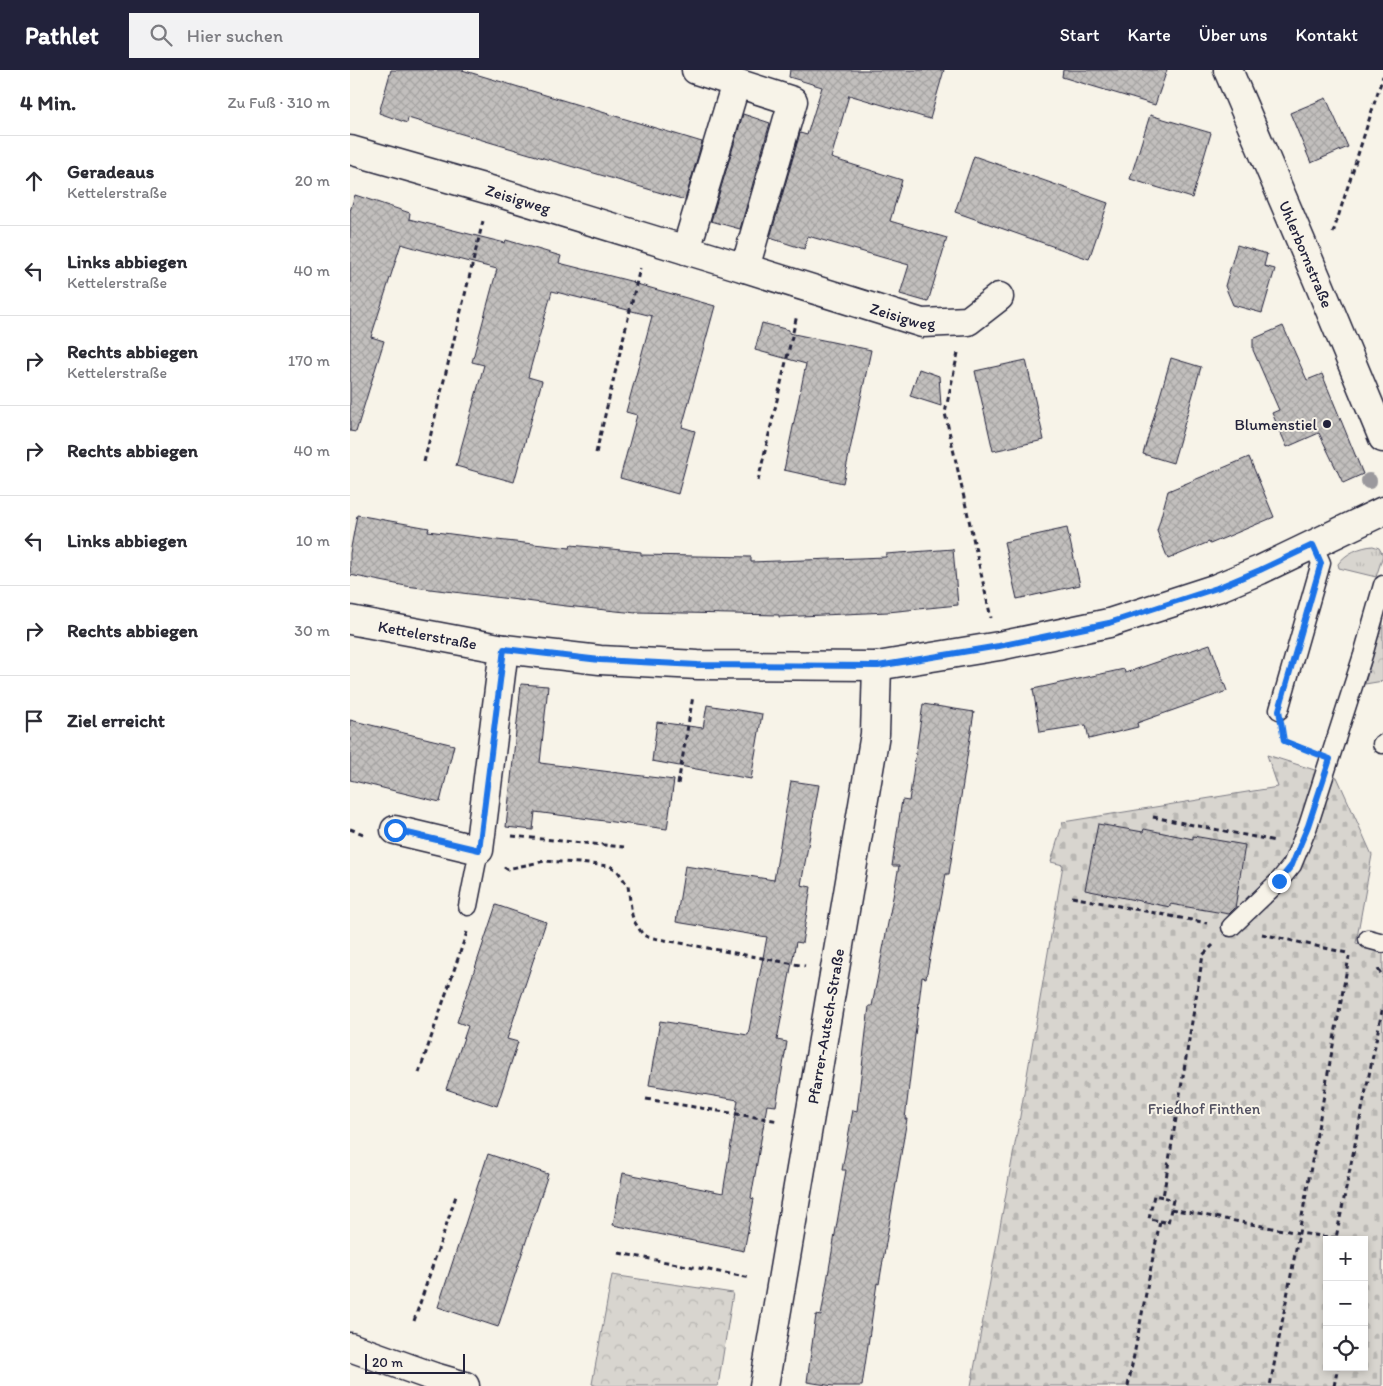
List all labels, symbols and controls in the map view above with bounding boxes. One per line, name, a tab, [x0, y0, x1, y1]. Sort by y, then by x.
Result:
search box	[129, 13, 479, 58]
text: Pathlet	[25, 21, 99, 50]
icon: search	[147, 21, 175, 49]
text: Hier suchen	[187, 24, 283, 47]
text: Start	[1060, 24, 1099, 46]
text: Karte	[1127, 24, 1171, 46]
text: Über uns	[1199, 24, 1268, 46]
text: Kontakt	[1296, 24, 1358, 46]
text: 4 Min.	[20, 90, 76, 115]
text: Zu Fuß · 310 m	[228, 93, 330, 112]
text: Geradeaus	[67, 160, 154, 183]
icon: ahead	[20, 167, 48, 195]
text: 20 m	[295, 171, 330, 190]
street label: Zeisigweg	[483, 180, 554, 218]
text: Kettelerstraße	[67, 183, 167, 202]
street label: Uhlerbornstraße	[1275, 198, 1337, 310]
text: Links abbiegen	[67, 250, 187, 273]
icon: left	[20, 257, 48, 285]
text: 40 m	[293, 261, 330, 280]
text: Kettelerstraße	[67, 273, 167, 292]
street label: Zeisigweg	[868, 298, 936, 333]
text: Rechts abbiegen	[67, 340, 198, 363]
icon: right	[20, 347, 48, 375]
text: 170 m	[288, 351, 330, 370]
text: Kettelerstraße	[67, 363, 167, 382]
place label: Blumenstiel	[1234, 415, 1317, 434]
marker: Blumenstiel	[1321, 418, 1333, 430]
icon: right	[20, 437, 48, 465]
text: Rechts abbiegen	[67, 439, 198, 462]
text: 40 m	[293, 441, 330, 460]
icon: left	[20, 527, 48, 555]
text: Links abbiegen	[67, 529, 187, 552]
text: 10 m	[296, 531, 330, 550]
street label: Kettelerstraße	[377, 616, 479, 653]
icon: right	[20, 617, 48, 645]
text: Rechts abbiegen	[67, 619, 198, 642]
text: 30 m	[294, 621, 330, 640]
icon: arrive	[20, 707, 48, 735]
text: Ziel erreicht	[67, 709, 165, 732]
route start	[384, 819, 407, 842]
route end	[1268, 870, 1291, 893]
street label: Pfarrer-Autsch-Straße	[803, 947, 848, 1105]
park label: Friedhof Finthen	[1148, 1099, 1261, 1118]
map controls	[1323, 1236, 1368, 1371]
button: +	[1323, 1236, 1368, 1281]
button: −	[1323, 1281, 1368, 1326]
button: locate	[1323, 1326, 1368, 1371]
scale bar	[365, 1351, 465, 1374]
text: 20 m	[372, 1354, 403, 1371]

